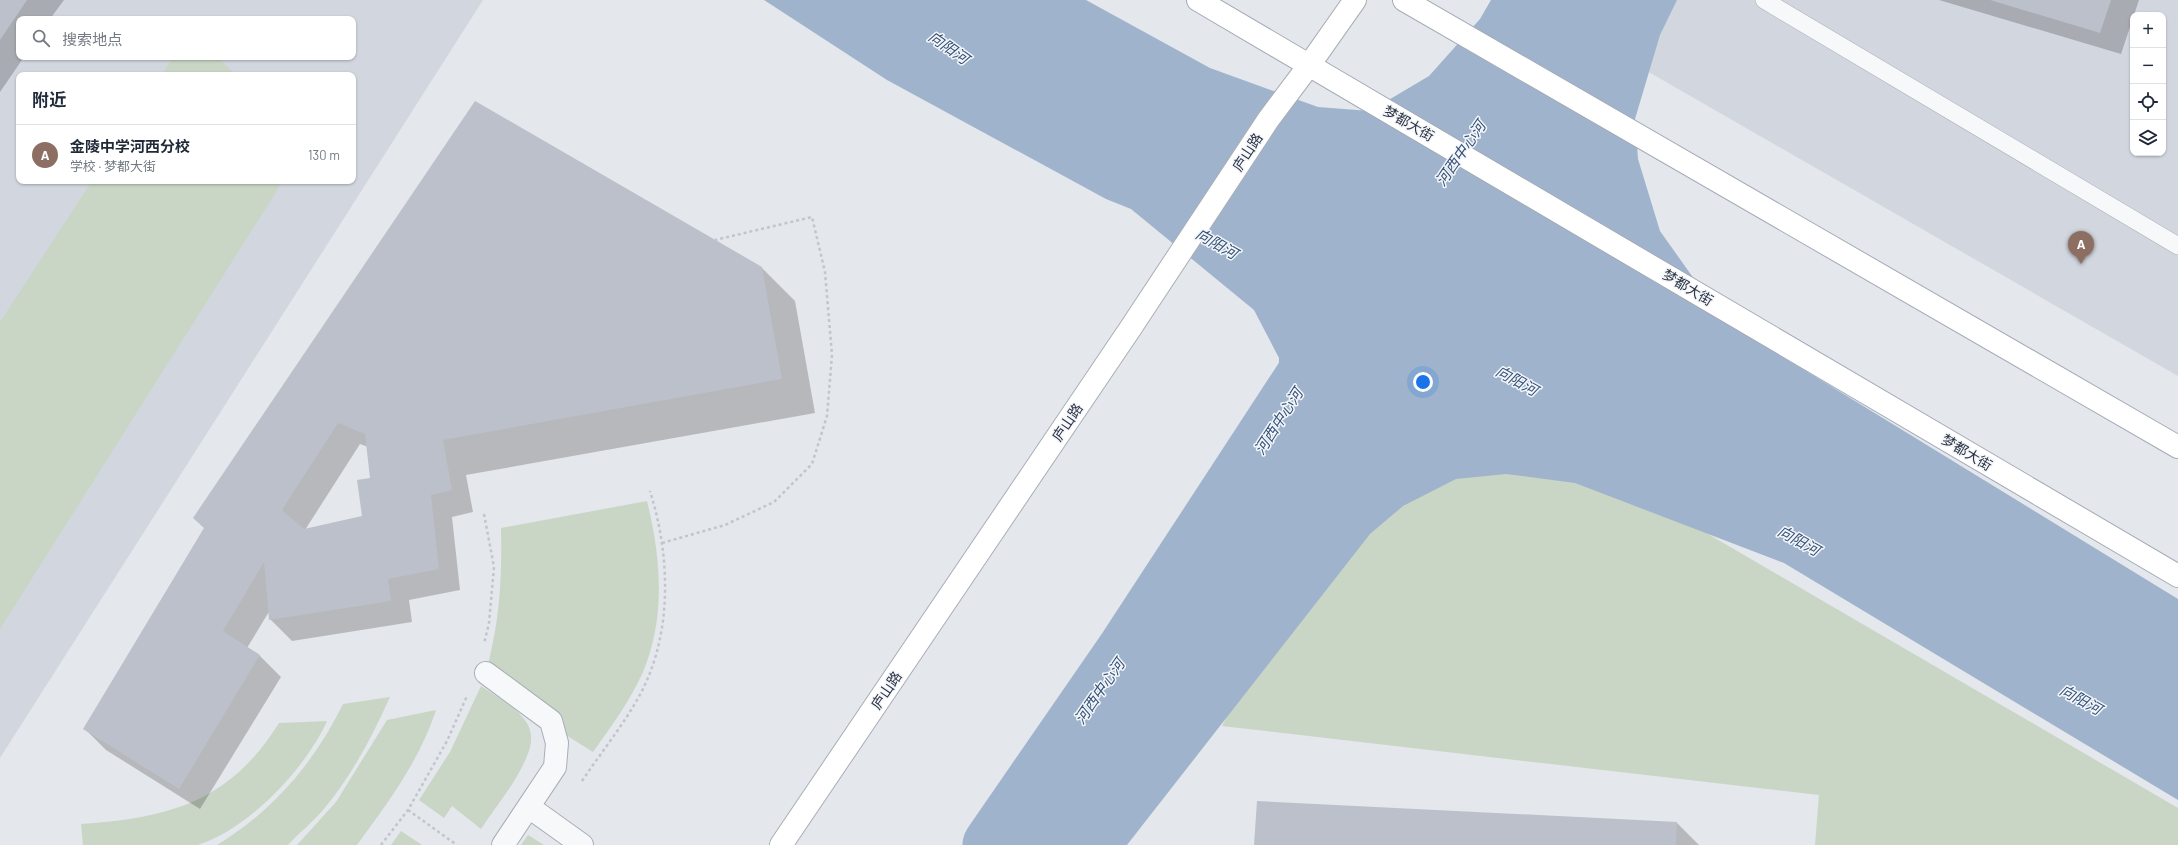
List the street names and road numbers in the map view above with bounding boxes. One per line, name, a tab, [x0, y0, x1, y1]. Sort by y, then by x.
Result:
street label: 梦都大街	[1381, 102, 1437, 144]
street label: 庐山路	[1228, 130, 1266, 174]
street label: 梦都大街	[1660, 265, 1716, 309]
street label: 庐山路	[1048, 400, 1086, 444]
street label: 梦都大街	[1939, 430, 1995, 474]
street label: 庐山路	[867, 668, 905, 712]

